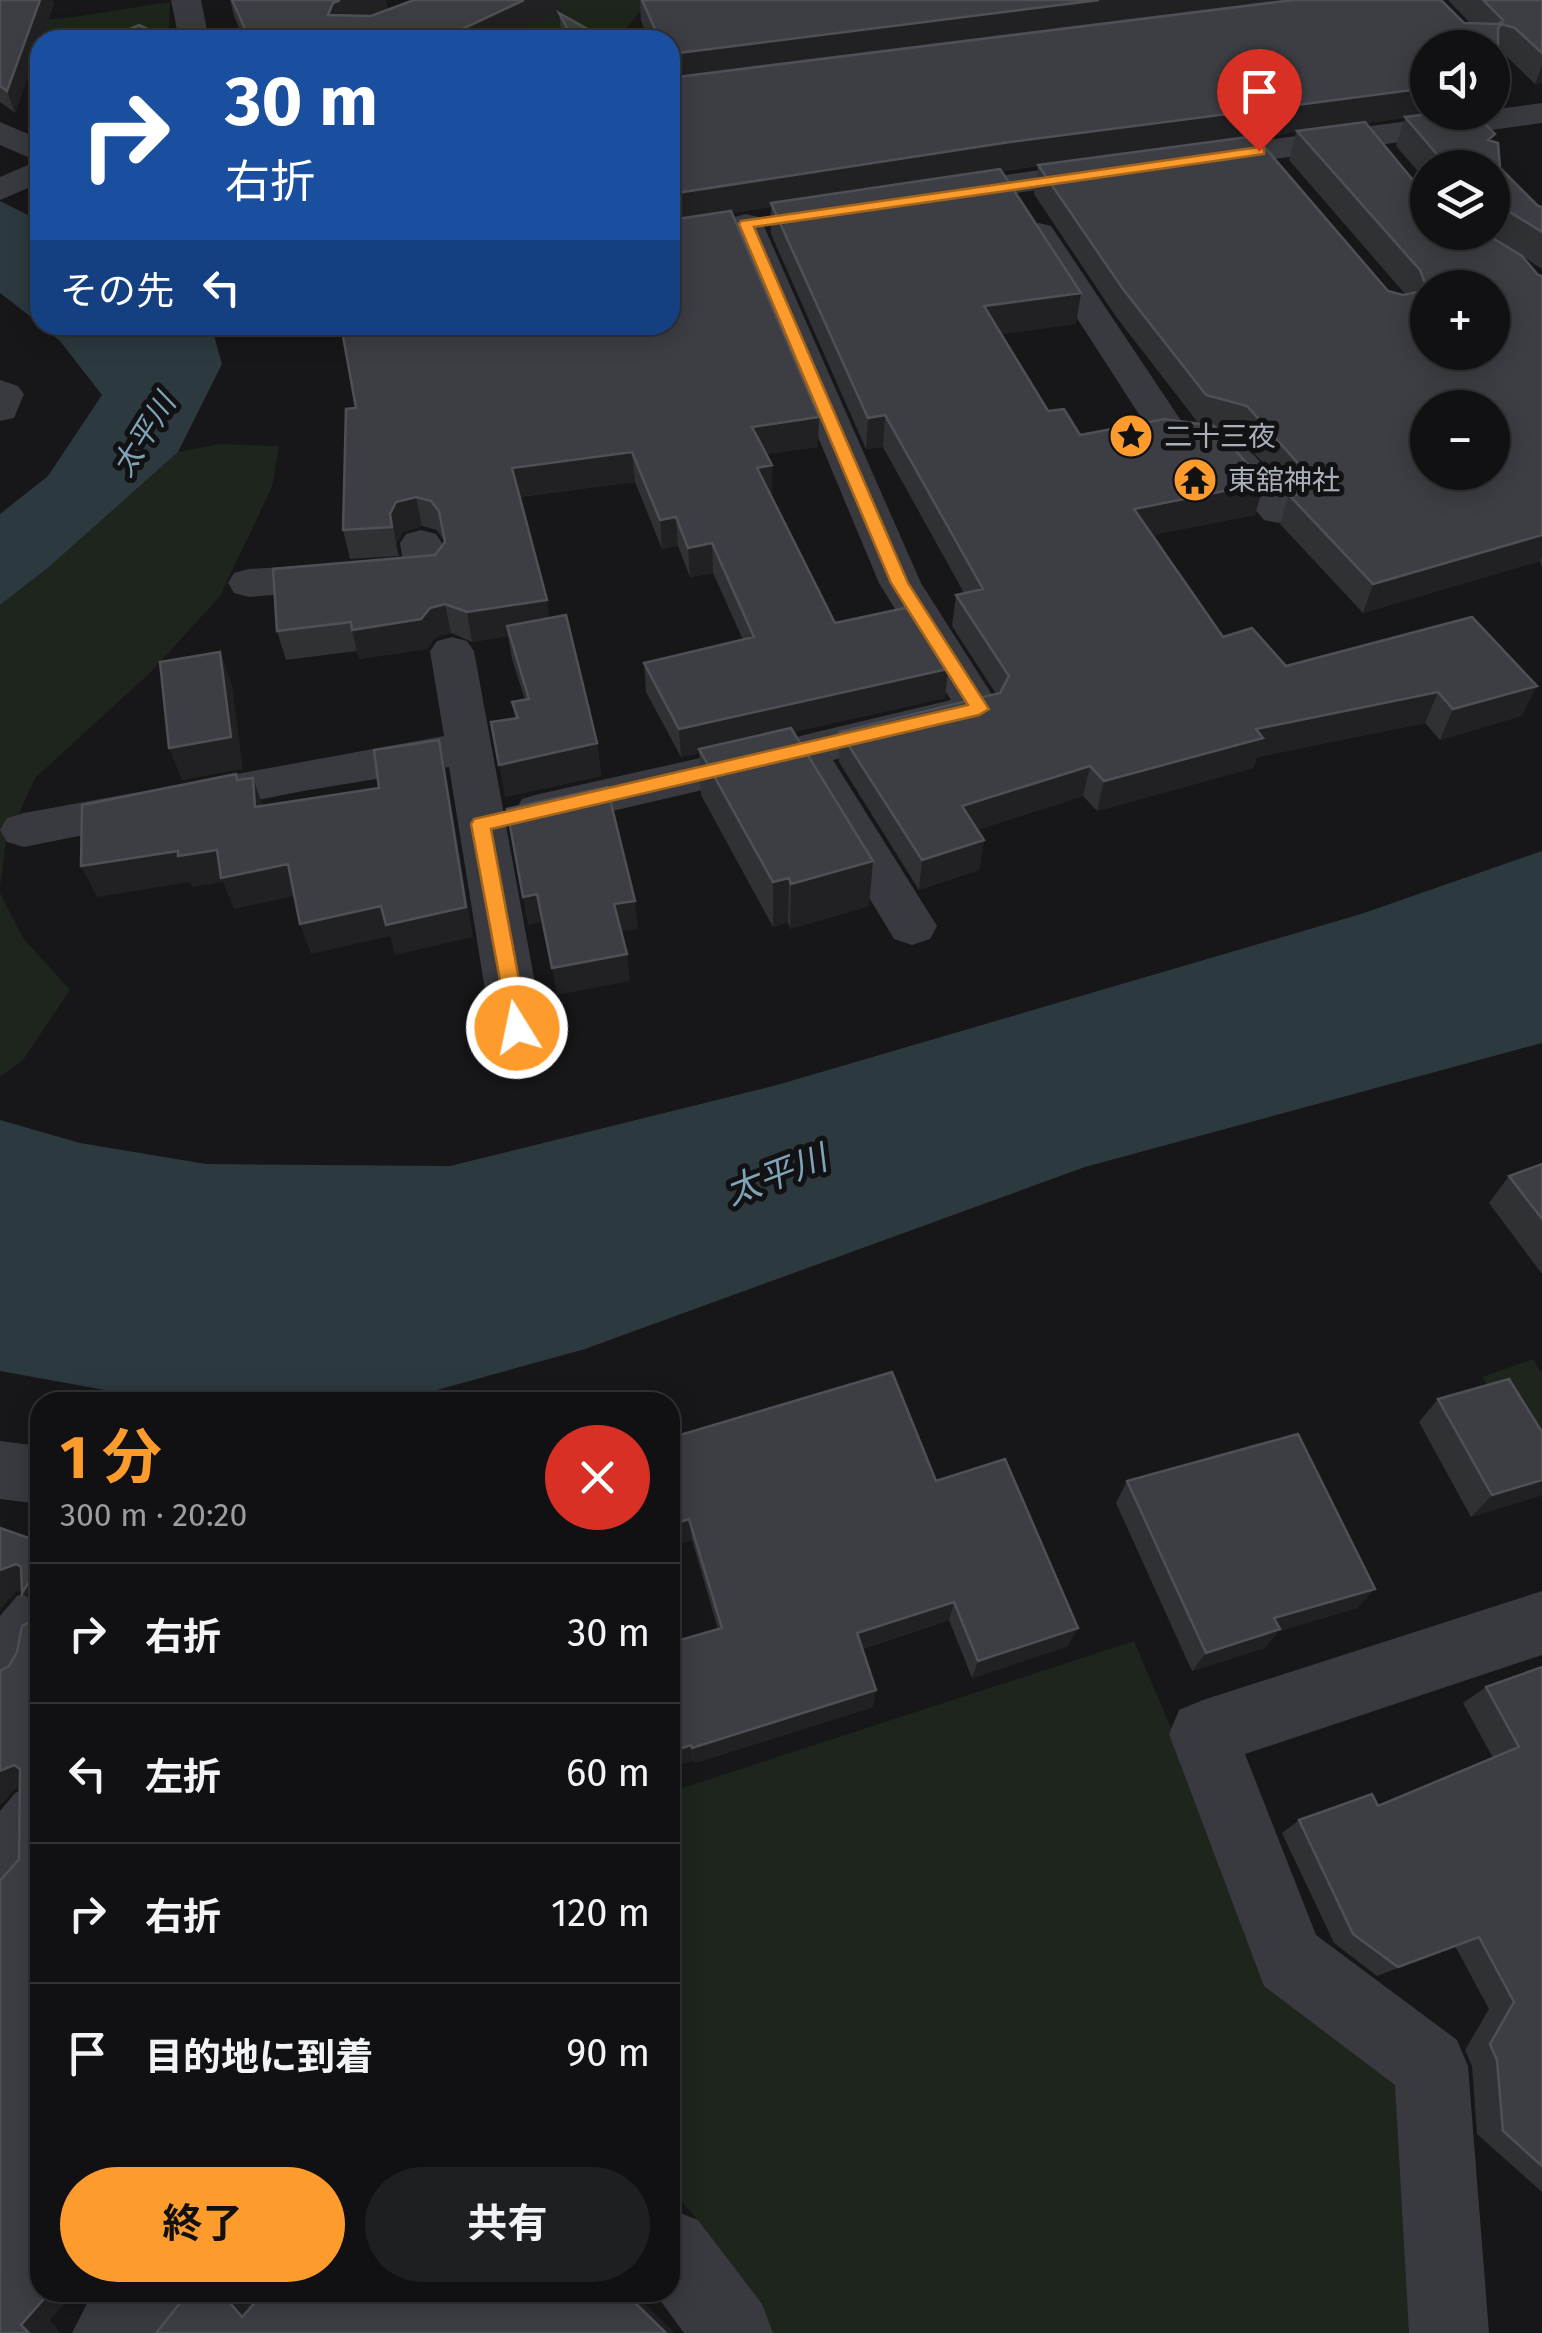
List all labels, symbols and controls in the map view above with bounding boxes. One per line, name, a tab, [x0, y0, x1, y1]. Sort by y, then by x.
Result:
map controls	[1410, 30, 1510, 490]
button: sound	[1410, 30, 1510, 130]
pin	[1217, 49, 1302, 152]
text: 30 m	[225, 60, 378, 144]
icon: arrive	[1232, 64, 1287, 119]
icon: right	[60, 70, 190, 200]
button: layers	[1410, 150, 1510, 250]
text: 右折	[225, 155, 315, 209]
icon: left	[194, 260, 249, 315]
text: その先	[60, 268, 174, 314]
button: +	[1410, 270, 1510, 370]
water label: 太平川	[105, 385, 185, 483]
button: −	[1410, 390, 1510, 490]
place icon: 二十三夜	[1108, 413, 1154, 459]
place label: 二十三夜	[1164, 420, 1276, 453]
temple icon: 東舘神社	[1172, 457, 1218, 503]
place label: 東舘神社	[1228, 464, 1340, 497]
position arrow	[465, 976, 569, 1080]
water label: 太平川	[719, 1135, 836, 1213]
text: 1 分	[60, 1422, 162, 1494]
button: close	[545, 1425, 650, 1530]
text: 300 m · 20:20	[60, 1496, 247, 1534]
icon: right	[60, 1606, 115, 1661]
text: 30 m	[567, 1610, 650, 1656]
text: 右折	[145, 1614, 221, 1660]
icon: left	[60, 1746, 115, 1801]
text: 60 m	[566, 1750, 650, 1796]
text: 左折	[145, 1754, 221, 1800]
icon: right	[60, 1886, 115, 1941]
text: 120 m	[551, 1890, 650, 1936]
text: 右折	[145, 1894, 221, 1940]
icon: arrive	[60, 2026, 115, 2081]
text: 90 m	[566, 2030, 650, 2076]
text: 目的地に到着	[145, 2034, 373, 2080]
button: 終了	[60, 2167, 345, 2282]
button: 共有	[365, 2167, 650, 2282]

